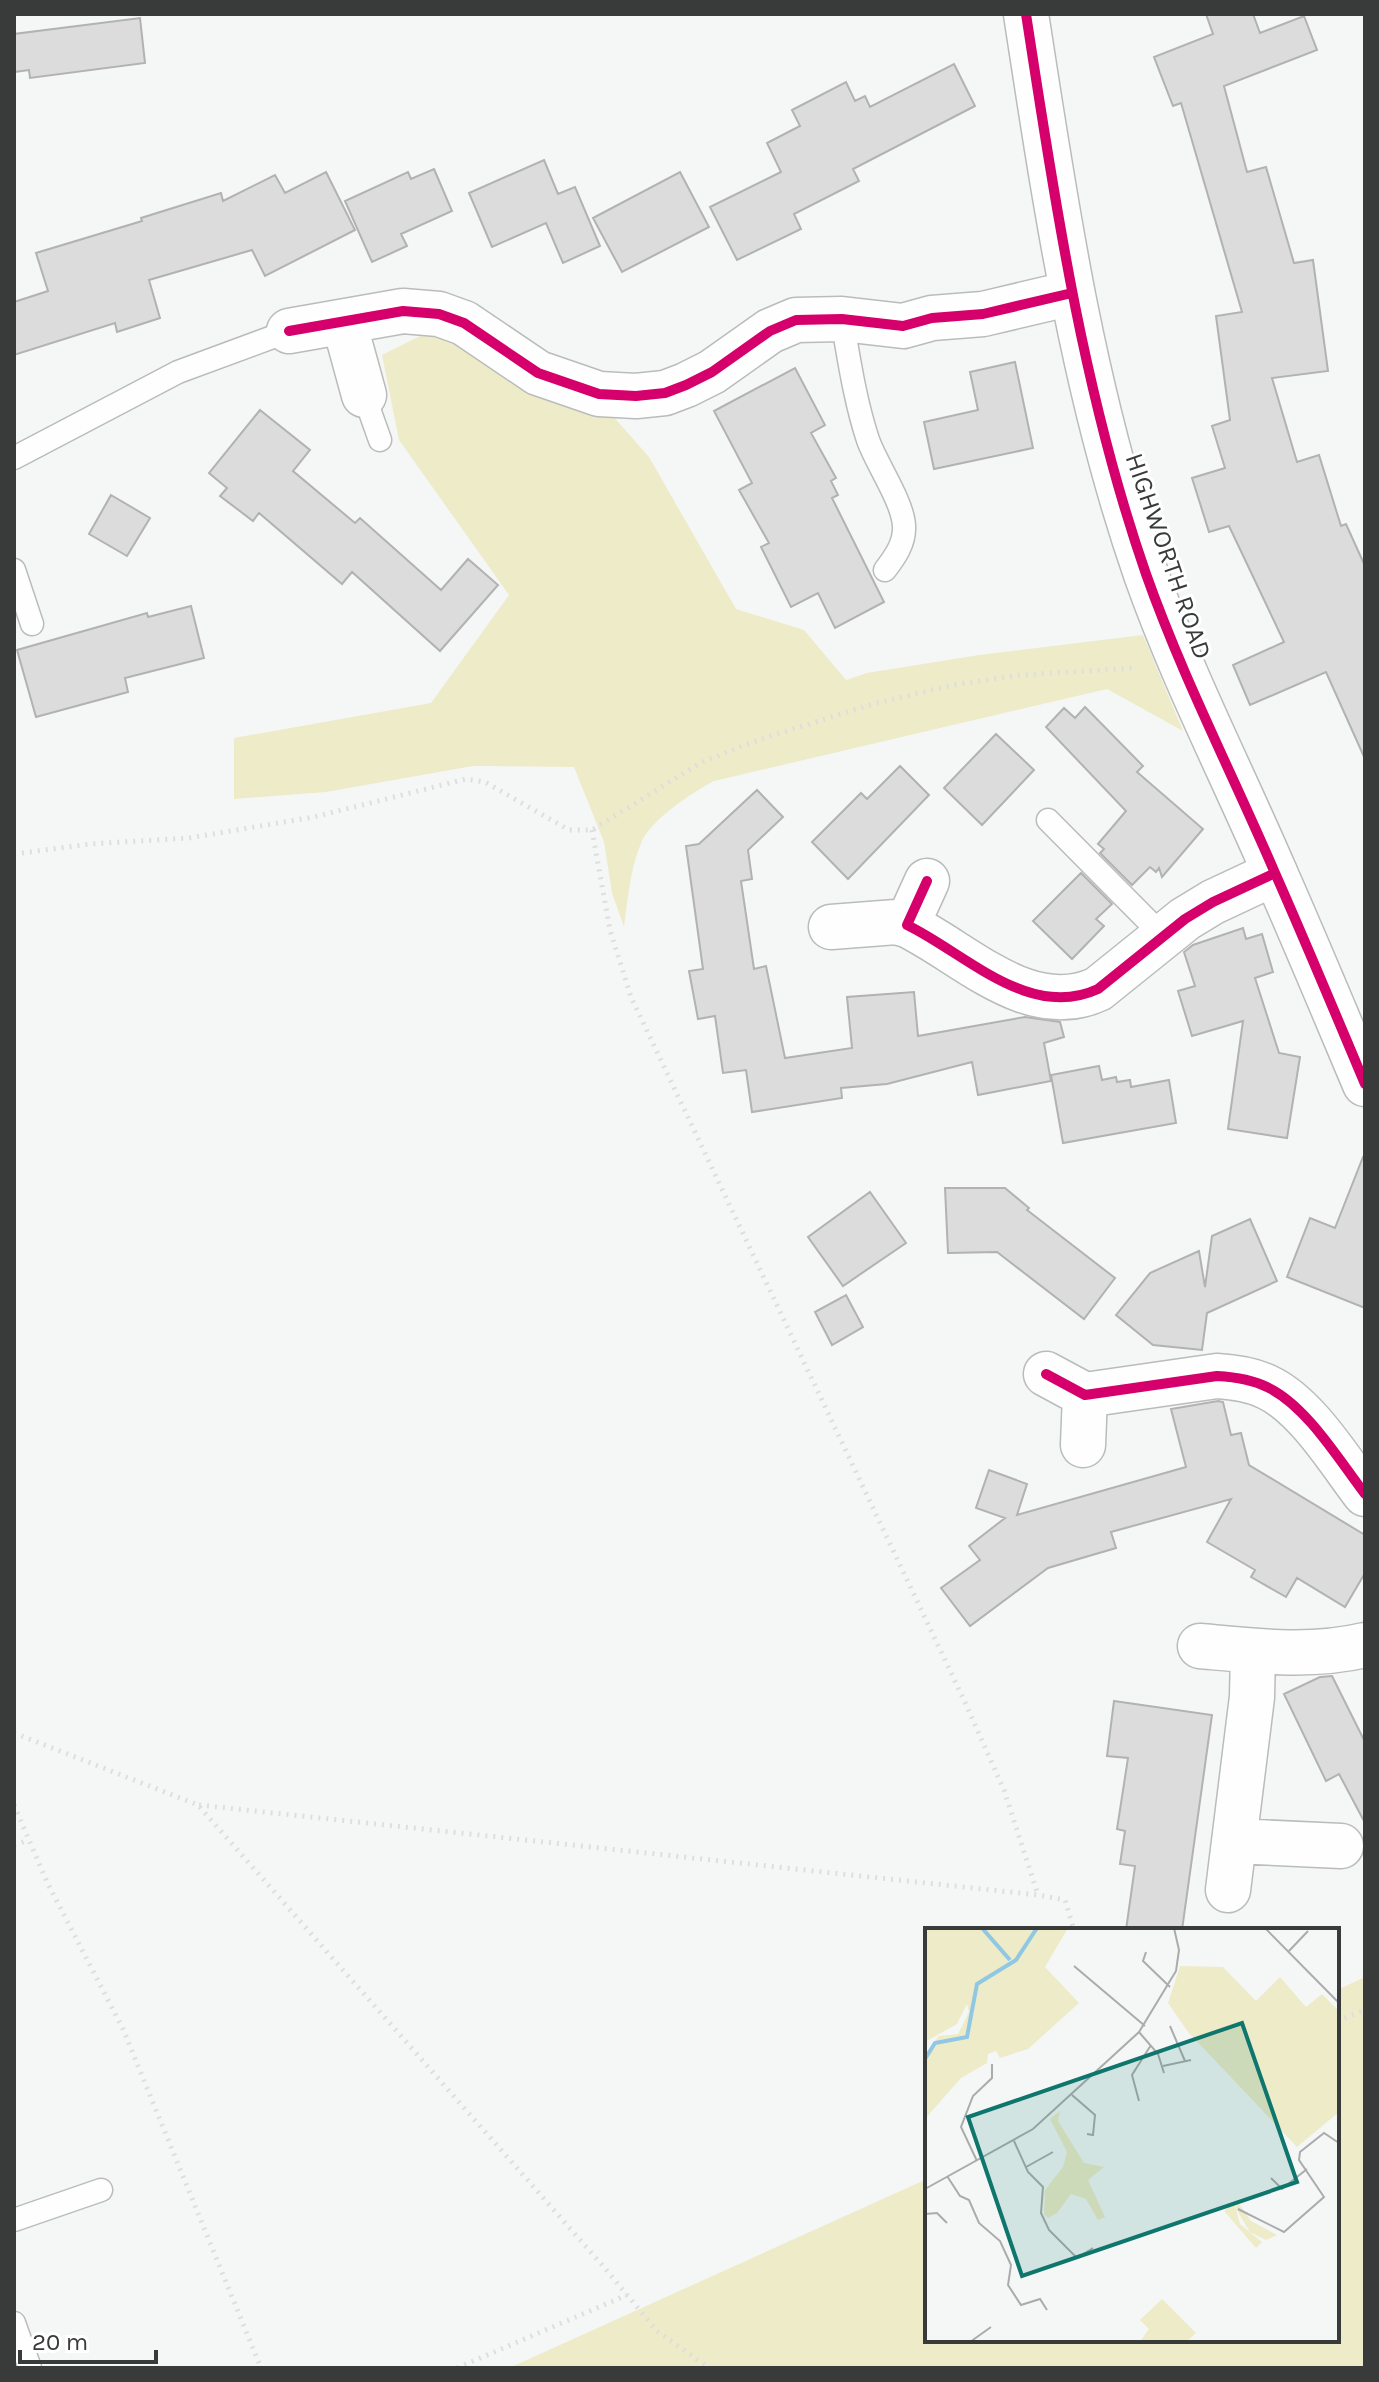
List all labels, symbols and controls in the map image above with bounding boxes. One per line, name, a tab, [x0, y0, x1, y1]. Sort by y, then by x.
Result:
street label: HIGHWORTH ROAD	[1119, 449, 1218, 663]
inset map	[925, 1928, 1339, 2342]
scale bar	[20, 2314, 156, 2364]
text: 20 m	[32, 2328, 88, 2356]

